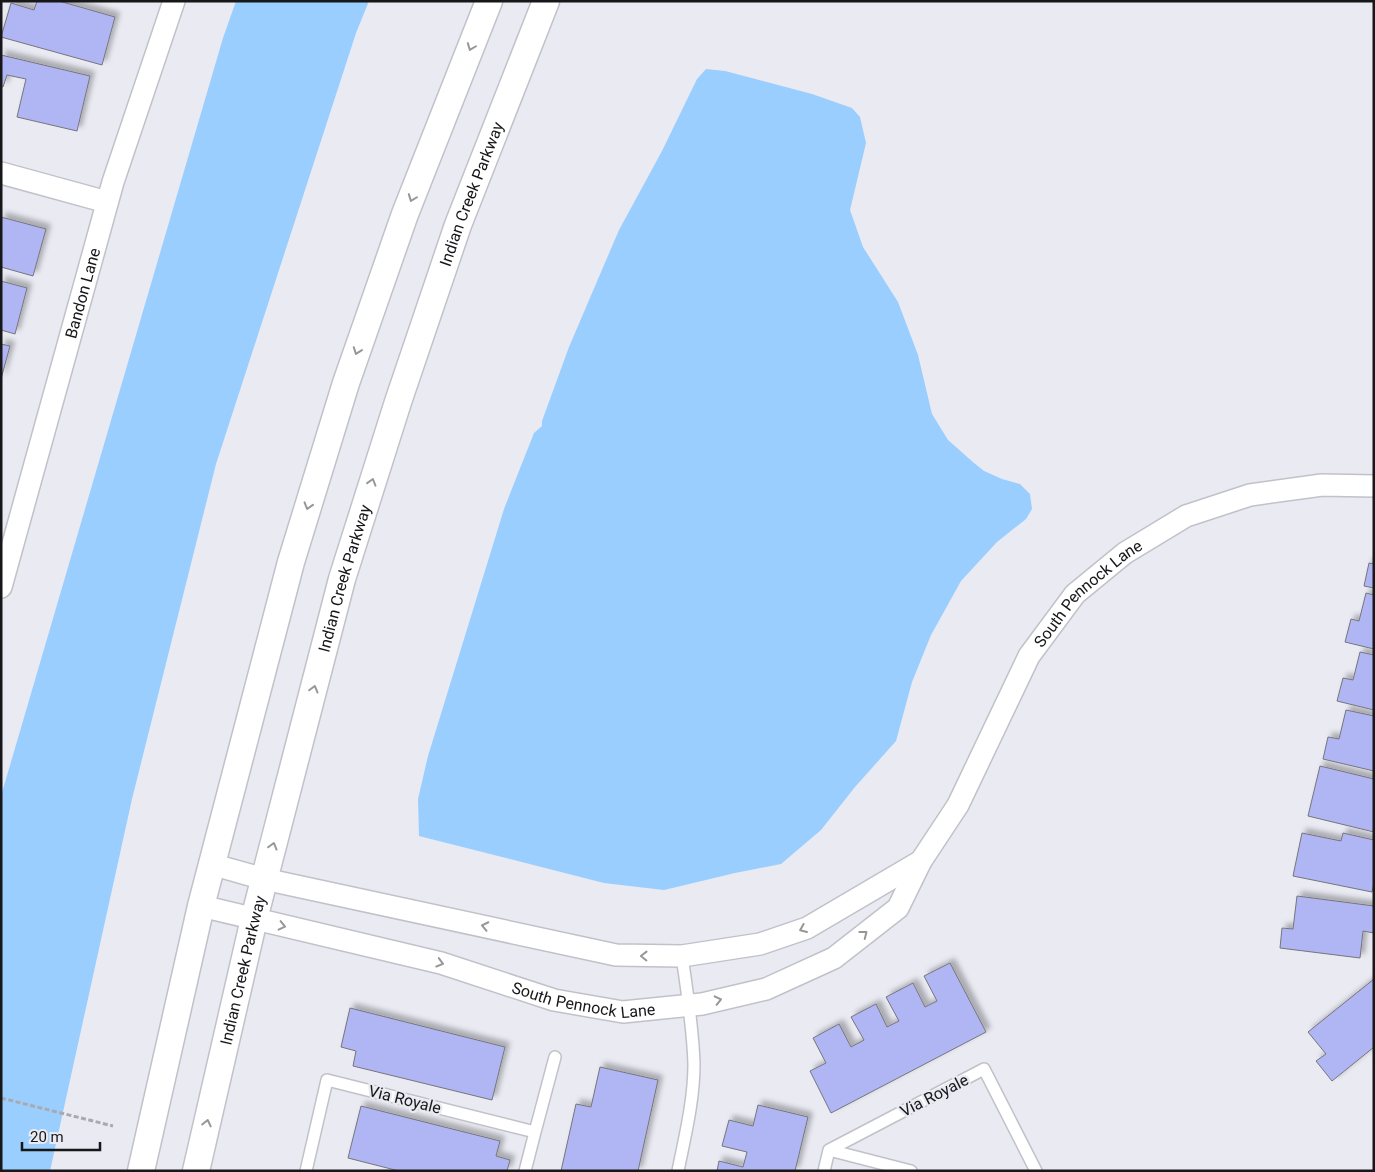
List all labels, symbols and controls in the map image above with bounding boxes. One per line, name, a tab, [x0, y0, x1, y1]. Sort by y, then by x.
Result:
one-way arrow	[467, 42, 477, 50]
street label: Indian Creek Parkway	[436, 119, 508, 269]
one-way arrow	[408, 193, 418, 202]
street label: Bandon Lane	[61, 246, 104, 341]
one-way arrow	[353, 346, 363, 355]
one-way arrow	[367, 478, 377, 487]
one-way arrow	[304, 501, 314, 509]
street label: Indian Creek Parkway	[314, 502, 375, 654]
street label: South Pennock Lane	[1030, 536, 1145, 651]
one-way arrow	[308, 685, 318, 693]
one-way arrow	[267, 842, 278, 851]
street label: Indian Creek Parkway	[216, 893, 270, 1047]
one-way arrow	[278, 920, 287, 931]
one-way arrow	[480, 922, 489, 932]
one-way arrow	[799, 922, 808, 933]
one-way arrow	[858, 932, 867, 940]
one-way arrow	[640, 951, 648, 961]
one-way arrow	[436, 958, 444, 968]
street label: South Pennock Lane	[510, 978, 656, 1022]
one-way arrow	[713, 996, 721, 1006]
street label: Via Royale	[897, 1070, 972, 1121]
street label: Via Royale	[367, 1081, 443, 1118]
one-way arrow	[201, 1119, 212, 1128]
scale bar	[22, 1120, 100, 1152]
text: 20 m	[30, 1128, 64, 1146]

